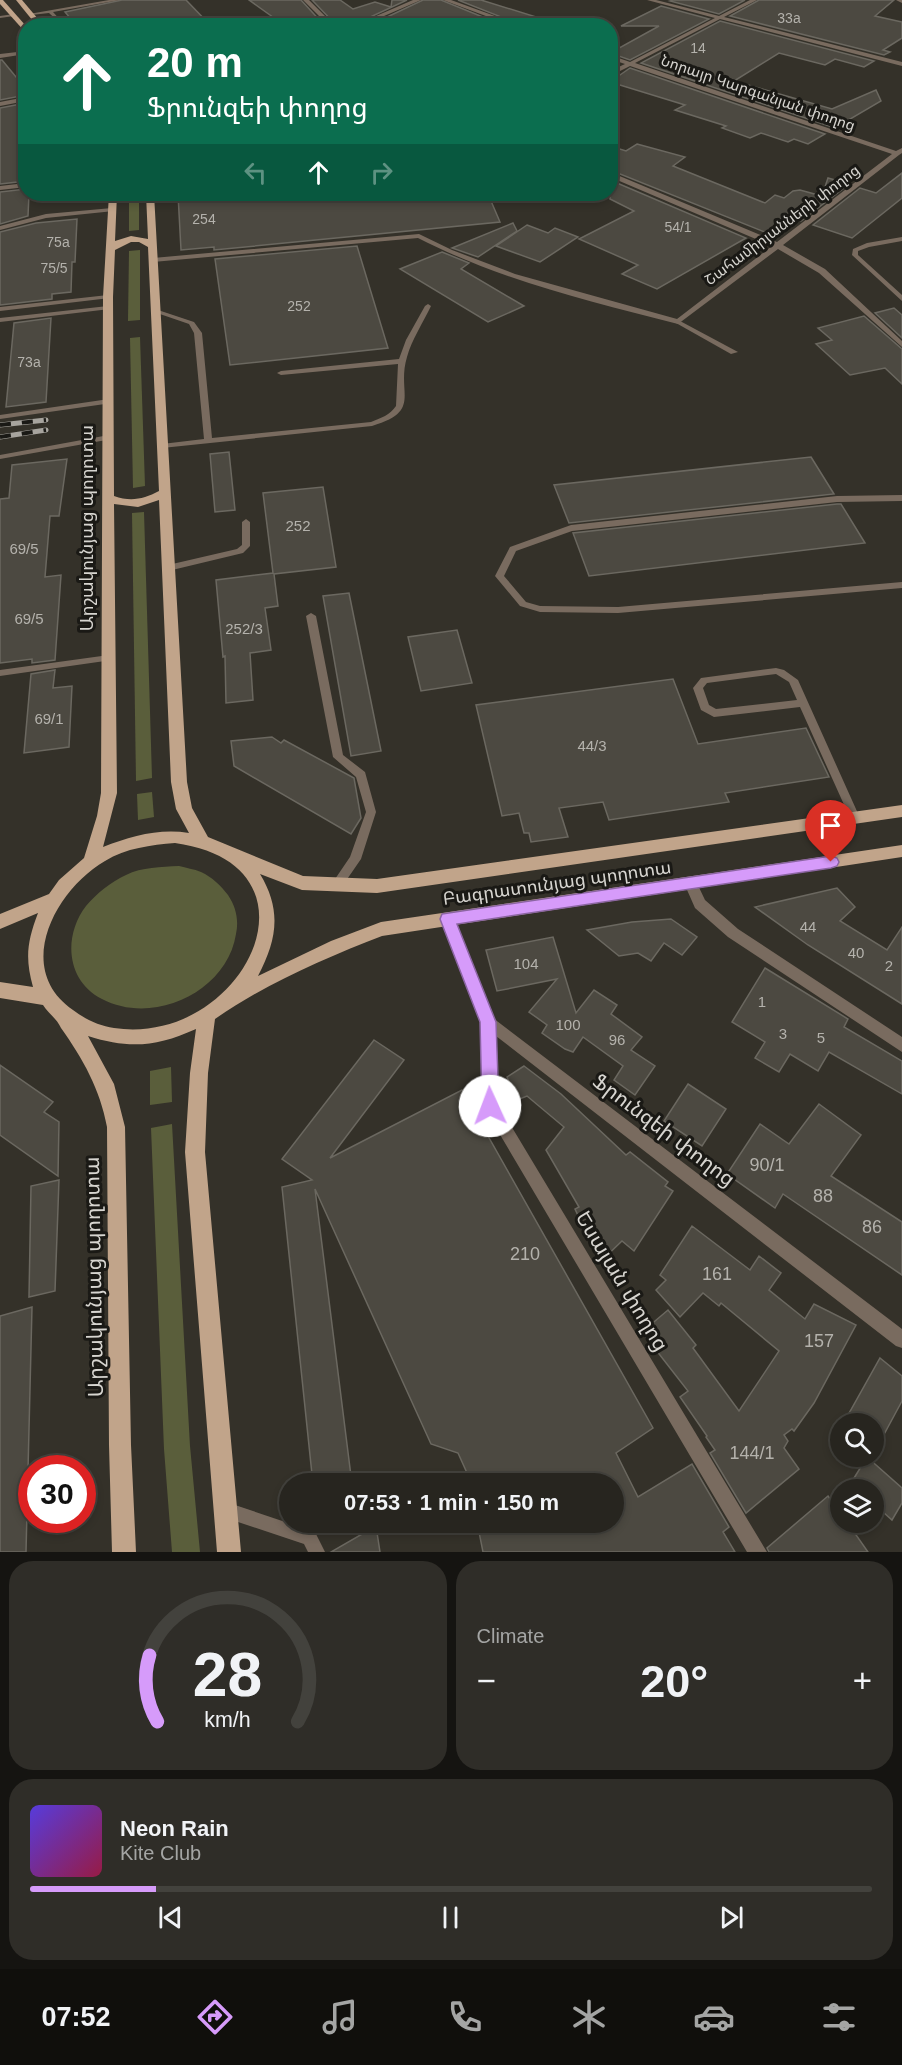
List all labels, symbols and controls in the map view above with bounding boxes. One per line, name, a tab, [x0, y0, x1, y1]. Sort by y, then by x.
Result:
house number: 33a	[777, 10, 801, 26]
text: 20 m	[147, 39, 243, 86]
house number: 14	[690, 40, 706, 56]
icon: ahead	[48, 42, 126, 120]
street label: Նորայր Կարգանյան փողոց	[658, 51, 858, 135]
text: Ֆրունզեի փողոց	[147, 93, 368, 123]
icon: left	[239, 156, 272, 189]
icon: ahead	[302, 156, 335, 189]
icon: right	[365, 156, 398, 189]
street label: Շահամիրյանների փողոց	[701, 161, 863, 289]
house number: 254	[192, 211, 216, 227]
house number: 54/1	[664, 219, 692, 235]
house number: 75a	[46, 234, 70, 250]
house number: 75/5	[40, 260, 68, 276]
house number: 252	[287, 298, 311, 314]
house number: 73a	[17, 354, 41, 370]
street label: Արշակունյաց պողոտա	[77, 425, 97, 631]
house number: 252	[285, 517, 311, 534]
house number: 69/5	[9, 540, 39, 557]
house number: 69/5	[14, 610, 44, 627]
house number: 252/3	[225, 620, 263, 637]
house number: 69/1	[34, 710, 64, 727]
house number: 44/3	[577, 737, 607, 754]
pin	[805, 800, 856, 862]
icon: arrive	[814, 809, 847, 842]
street label: Բագրատունյաց պողոտա	[441, 857, 673, 909]
house number: 44	[800, 918, 816, 935]
house number: 40	[848, 944, 864, 961]
house number: 104	[513, 955, 539, 972]
house number: 2	[885, 957, 893, 974]
house number: 1	[758, 993, 766, 1010]
house number: 100	[555, 1016, 581, 1033]
house number: 3	[779, 1025, 787, 1042]
house number: 5	[817, 1029, 825, 1046]
house number: 96	[609, 1031, 625, 1048]
street label: Ֆրունզեի փողոց	[588, 1069, 740, 1191]
position arrow	[458, 1074, 522, 1138]
house number: 90/1	[749, 1155, 785, 1175]
street label: Արշակունյաց պողոտա	[80, 1156, 108, 1398]
house number: 88	[813, 1186, 833, 1206]
street label: Եսայան փողոց	[571, 1207, 673, 1355]
house number: 86	[862, 1217, 882, 1237]
house number: 210	[510, 1244, 540, 1264]
house number: 161	[702, 1264, 732, 1284]
house number: 157	[804, 1331, 834, 1351]
map controls	[830, 1413, 884, 1533]
button: search	[830, 1413, 884, 1467]
house number: 144/1	[729, 1443, 775, 1463]
speed limit sign: 30	[18, 1455, 96, 1533]
button: layers	[830, 1479, 884, 1533]
text: 07:53 · 1 min · 150 m	[344, 1490, 559, 1515]
text: Climate	[477, 1625, 544, 1647]
text: 28	[193, 1640, 262, 1709]
text: 20°	[640, 1656, 708, 1707]
text: −	[477, 1662, 496, 1699]
text: +	[853, 1662, 872, 1699]
text: km/h	[205, 1709, 251, 1733]
text: Neon Rain	[120, 1816, 229, 1841]
text: Kite Club	[120, 1842, 201, 1864]
icon: previous	[154, 1901, 187, 1934]
icon: pause	[434, 1901, 467, 1934]
icon: next	[715, 1901, 748, 1934]
icon: directions	[194, 1996, 236, 2038]
icon: music	[319, 1996, 361, 2038]
icon: phone	[444, 1996, 486, 2038]
icon: climate	[568, 1996, 610, 2038]
icon: car	[693, 1996, 735, 2038]
icon: filters	[818, 1996, 860, 2038]
text: 07:52	[41, 2002, 111, 2032]

